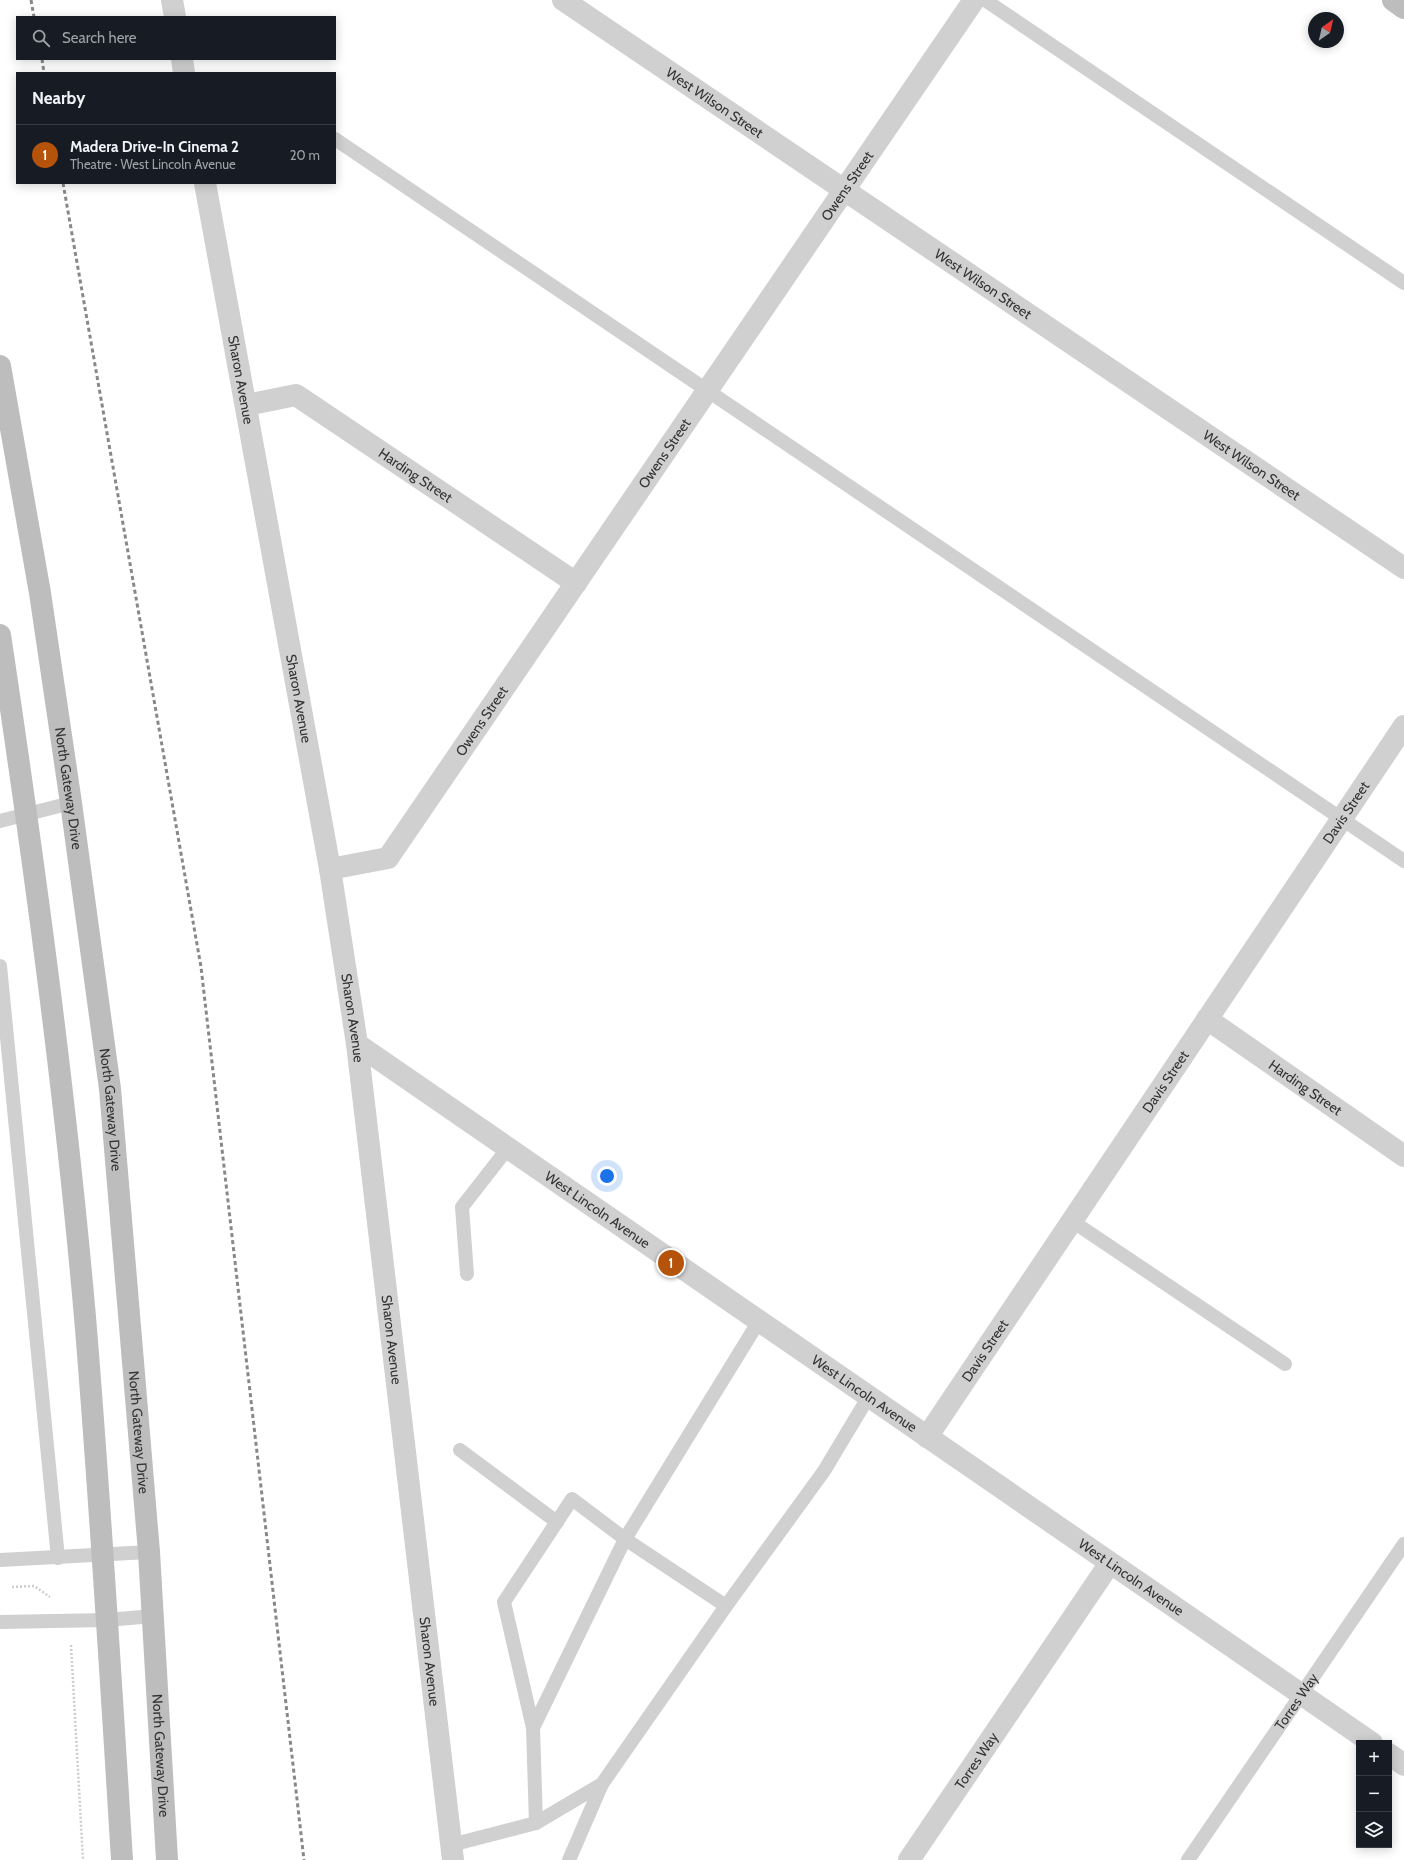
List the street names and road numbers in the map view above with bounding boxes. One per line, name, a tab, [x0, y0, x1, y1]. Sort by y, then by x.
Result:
street label: West Wilson Street	[663, 63, 767, 142]
street label: Owens Street	[817, 147, 877, 224]
street label: West Wilson Street	[931, 245, 1035, 323]
street label: Sharon Avenue	[224, 334, 258, 426]
street label: Owens Street	[634, 415, 695, 492]
street label: West Wilson Street	[1200, 426, 1304, 504]
street label: Harding Street	[375, 444, 456, 507]
street label: Sharon Avenue	[282, 653, 316, 744]
street label: Owens Street	[451, 682, 512, 759]
street label: North Gateway Drive	[51, 726, 86, 851]
street label: Davis Street	[1319, 778, 1373, 847]
street label: Sharon Avenue	[337, 972, 368, 1063]
street label: North Gateway Drive	[96, 1047, 126, 1172]
street label: Davis Street	[1138, 1047, 1193, 1116]
street label: Harding Street	[1265, 1056, 1346, 1119]
street label: West Lincoln Avenue	[541, 1167, 654, 1252]
street label: Sharon Avenue	[378, 1294, 406, 1385]
street label: Davis Street	[958, 1316, 1012, 1385]
street label: West Lincoln Avenue	[808, 1351, 921, 1436]
street label: North Gateway Drive	[125, 1370, 153, 1495]
street label: West Lincoln Avenue	[1075, 1535, 1187, 1620]
street label: Sharon Avenue	[415, 1616, 444, 1707]
street label: Torres Way	[1271, 1670, 1322, 1733]
street label: North Gateway Drive	[148, 1693, 173, 1818]
street label: Torres Way	[951, 1729, 1002, 1793]

